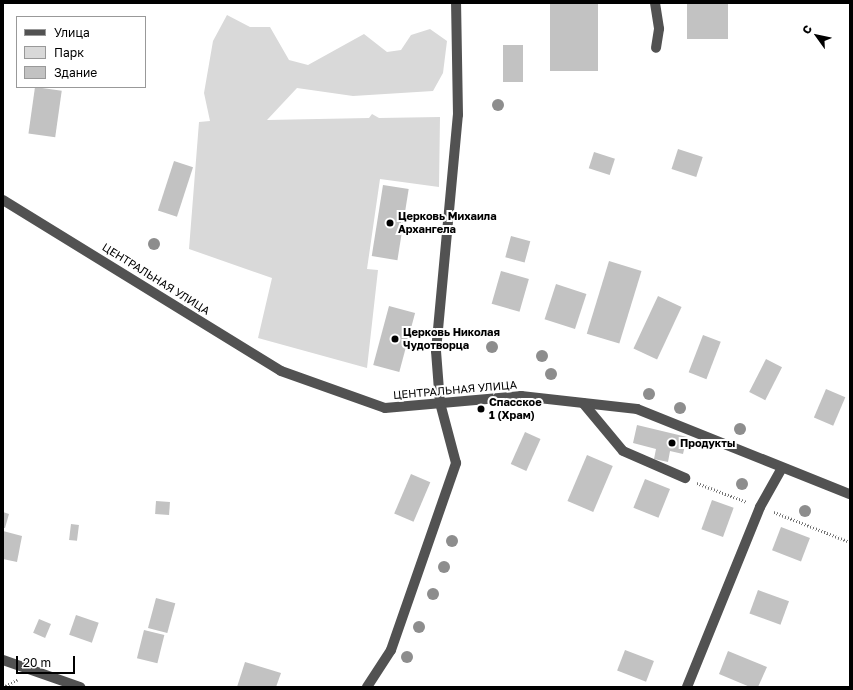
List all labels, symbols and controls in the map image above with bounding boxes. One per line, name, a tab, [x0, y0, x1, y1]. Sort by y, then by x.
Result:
legend	[16, 16, 146, 88]
north arrow	[797, 16, 837, 56]
text: С	[799, 22, 814, 36]
text: Улица	[54, 25, 90, 40]
text: Парк	[54, 45, 84, 60]
text: Здание	[54, 65, 97, 80]
place label: Церковь Михаила Архангела	[398, 210, 497, 236]
marker: Церковь Михаила Архангела	[385, 218, 395, 228]
street label: ЦЕНТРАЛЬНАЯ УЛИЦА	[100, 240, 212, 318]
place label: Церковь Николая Чудотворца	[403, 326, 500, 352]
marker: Церковь Николая Чудотворца	[390, 334, 400, 344]
street label: ЦЕНТРАЛЬНАЯ УЛИЦА	[392, 378, 518, 402]
place label: Спасское 1 (Храм)	[489, 396, 542, 422]
marker: Спасское 1 (Храм)	[476, 404, 486, 414]
place label: Продукты	[680, 436, 735, 450]
marker: Продукты	[667, 438, 677, 448]
scale bar	[18, 648, 77, 674]
text: 20 m	[23, 655, 51, 670]

